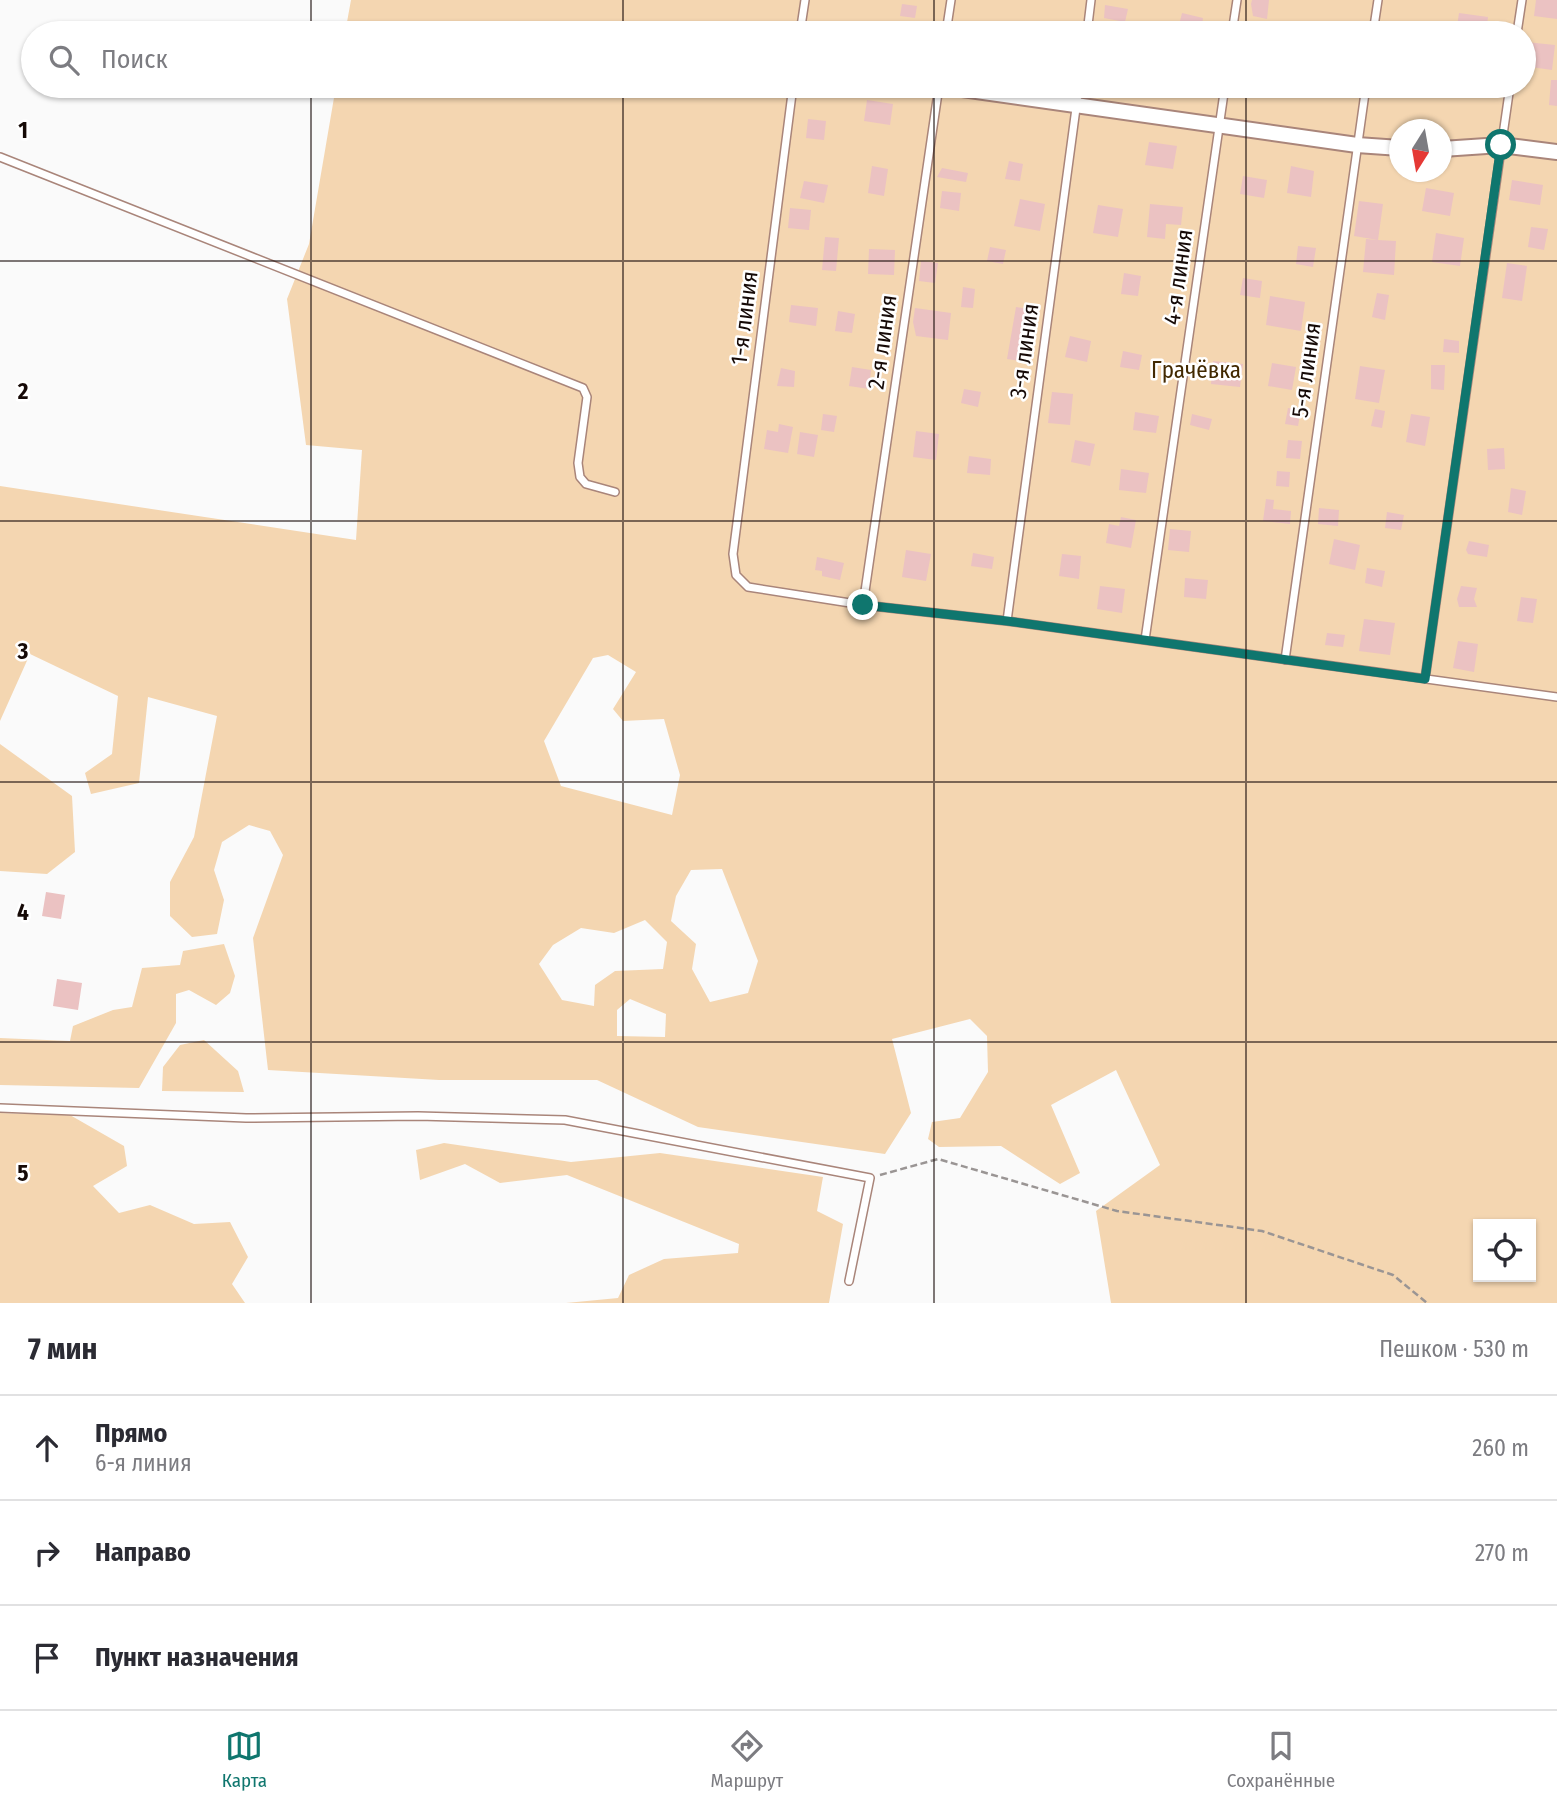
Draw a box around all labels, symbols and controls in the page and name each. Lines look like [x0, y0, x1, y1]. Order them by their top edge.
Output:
search box [21, 21, 1536, 98]
icon: search [45, 41, 83, 79]
text: Поиск [101, 44, 168, 75]
text: 1 [18, 116, 28, 144]
north arrow [1389, 119, 1452, 182]
route start [1485, 129, 1516, 160]
street label: 4-я линия [1157, 227, 1199, 327]
street label: 1-я линия [724, 270, 764, 366]
street label: 2-я линия [862, 293, 902, 391]
street label: 3-я линия [1003, 302, 1045, 400]
street label: 5-я линия [1285, 321, 1327, 419]
park label: Грачёвка [1151, 356, 1241, 384]
text: 2 [17, 377, 29, 405]
route end [847, 589, 878, 620]
text: 3 [17, 637, 29, 665]
text: 4 [17, 898, 29, 926]
text: 5 [17, 1159, 29, 1187]
map controls [1473, 1219, 1536, 1282]
button: locate [1473, 1219, 1536, 1282]
text: 7 мин [28, 1331, 97, 1367]
text: Пешком · 530 m [1379, 1335, 1529, 1363]
text: Прямо [95, 1418, 167, 1449]
icon: ahead [28, 1429, 66, 1467]
text: 260 m [1472, 1434, 1529, 1462]
text: 6-я линия [95, 1449, 192, 1477]
icon: right [28, 1534, 66, 1572]
text: Направо [95, 1537, 191, 1568]
text: 270 m [1475, 1539, 1529, 1567]
icon: arrive [28, 1639, 66, 1677]
text: Пункт назначения [95, 1642, 299, 1673]
tab: Карта [222, 1727, 267, 1792]
tab: Маршрут [711, 1727, 783, 1792]
tab: Сохранённые [1227, 1727, 1335, 1792]

